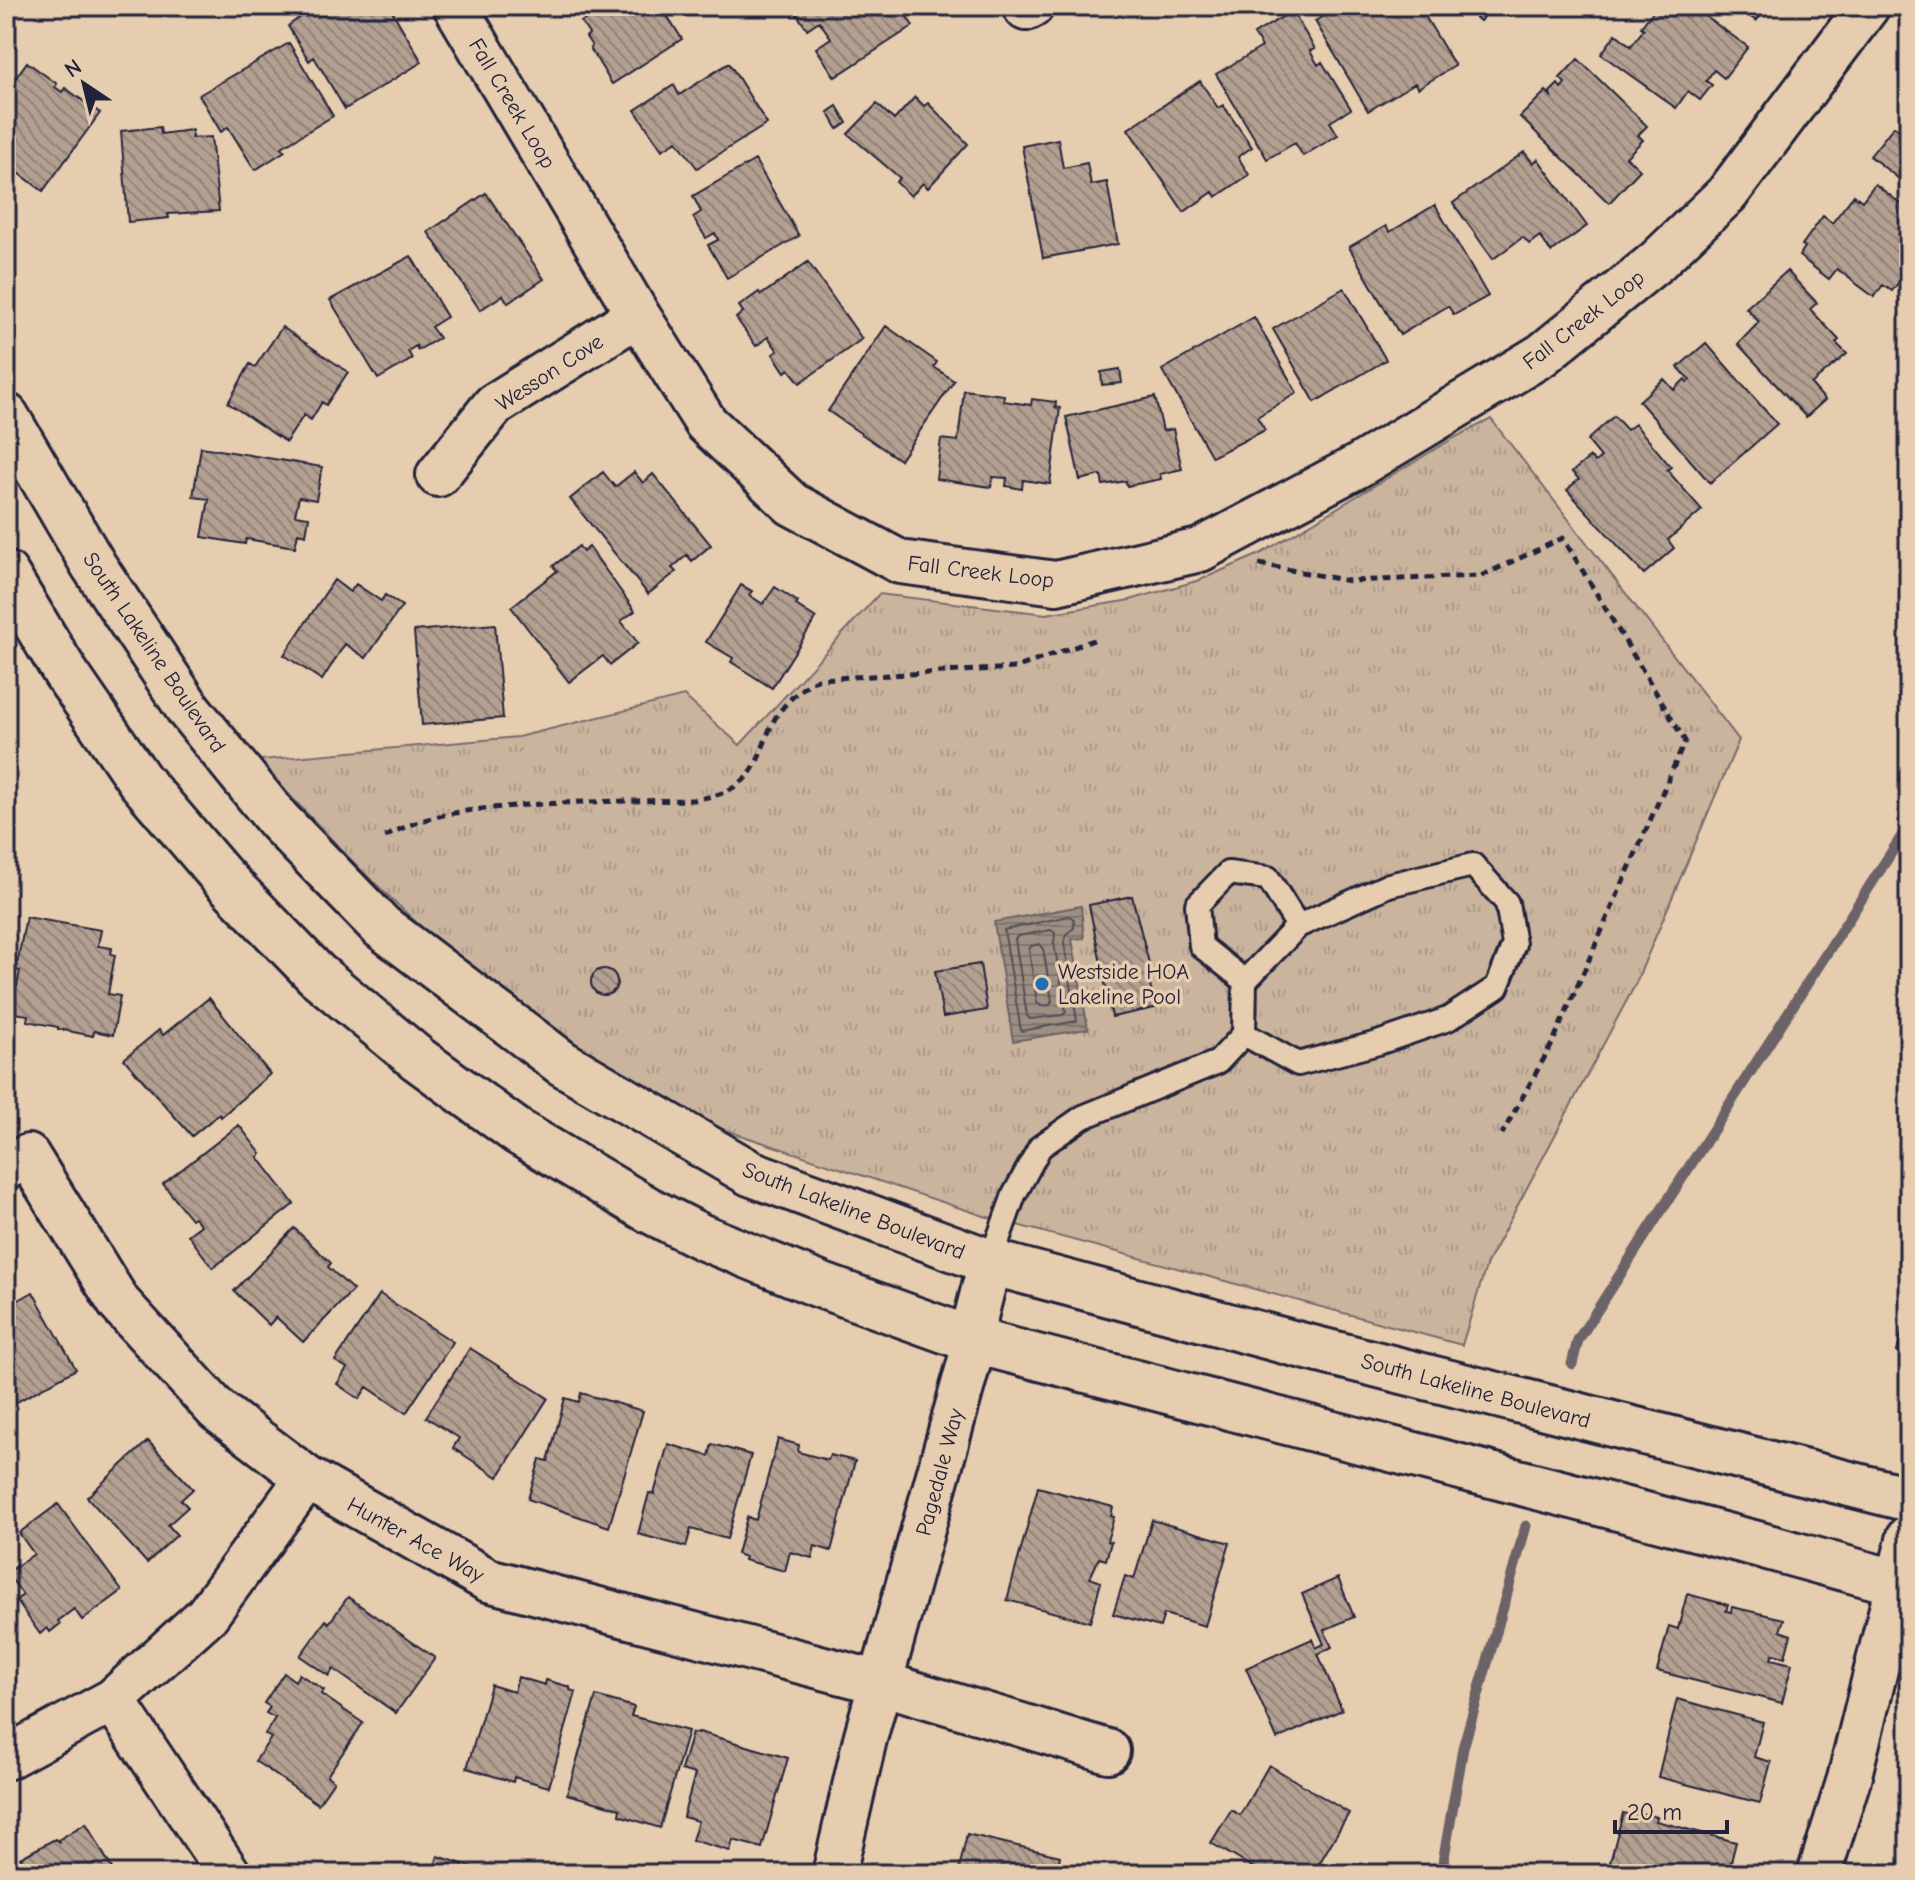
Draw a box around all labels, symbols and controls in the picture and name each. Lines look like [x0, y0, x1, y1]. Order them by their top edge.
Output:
street label: Fall Creek Loop [463, 34, 561, 173]
north arrow [44, 44, 124, 124]
text: N [60, 54, 86, 83]
street label: Fall Creek Loop [1518, 264, 1650, 375]
street label: Wesson Cove [491, 329, 608, 417]
street label: South Lakeline Boulevard [77, 547, 231, 758]
street label: Fall Creek Loop [906, 550, 1056, 594]
place label: Westside HOA Lakeline Pool [1058, 959, 1189, 1010]
marker: Westside HOA Lakeline Pool [1033, 975, 1051, 993]
street label: South Lakeline Boulevard [739, 1156, 969, 1265]
street label: South Lakeline Boulevard [1358, 1348, 1593, 1434]
street label: Pagedale Way [911, 1406, 969, 1539]
street label: Hunter Ace Way [342, 1492, 489, 1588]
scale bar [1615, 1784, 1727, 1834]
text: 20 m [1627, 1798, 1682, 1826]

